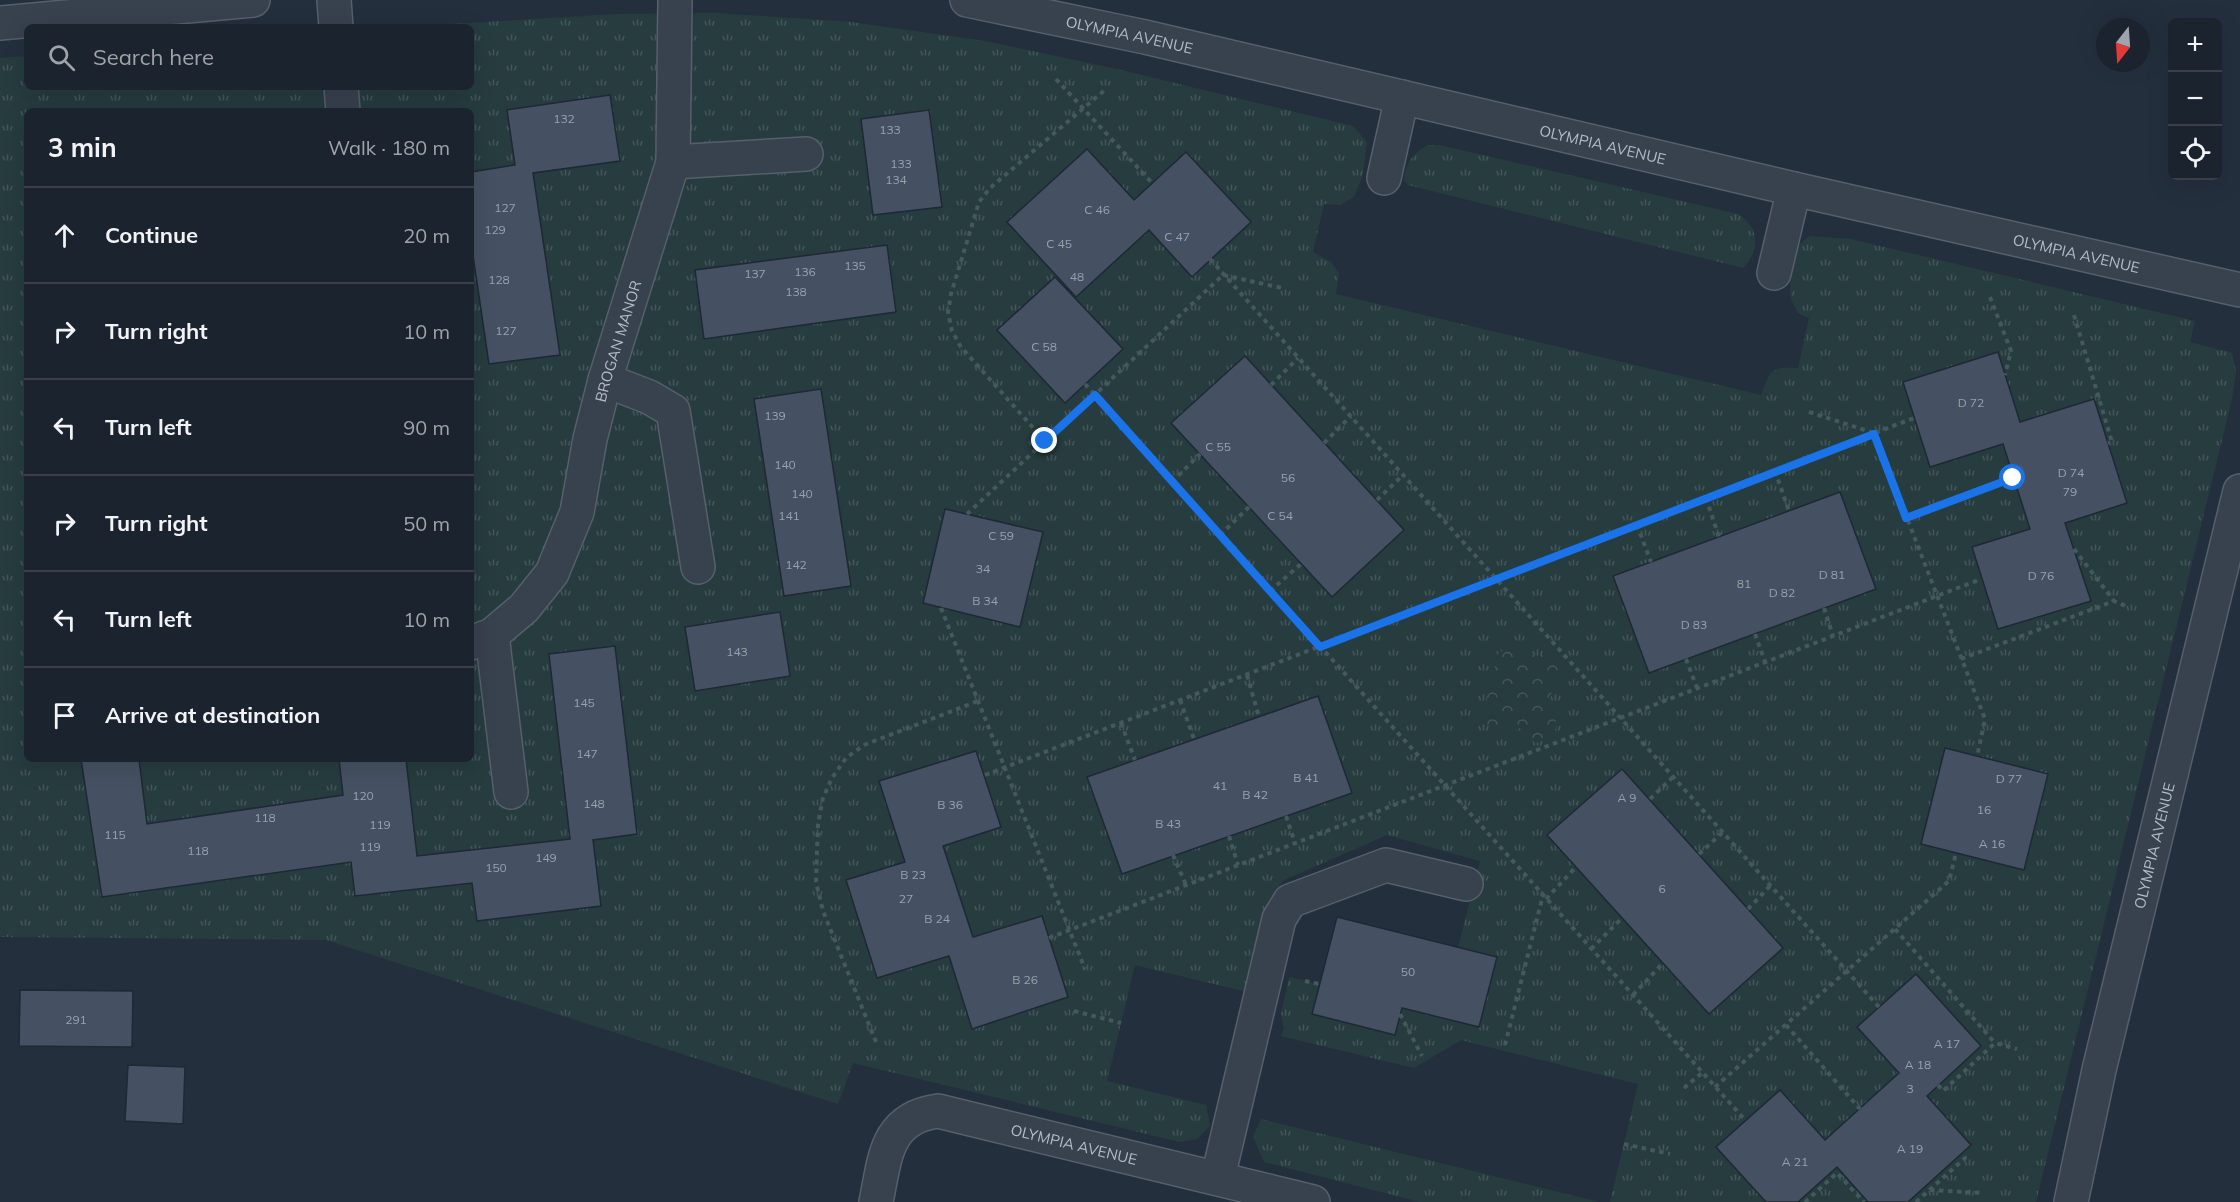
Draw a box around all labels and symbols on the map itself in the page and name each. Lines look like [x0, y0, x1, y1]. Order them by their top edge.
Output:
street label: OLYMPIA AVENUE [1064, 11, 1195, 57]
north arrow [2096, 18, 2150, 72]
house number: 132 [553, 111, 575, 126]
street label: OLYMPIA AVENUE [1538, 120, 1668, 168]
house number: 133 [879, 122, 901, 137]
house number: 133 [890, 156, 912, 171]
house number: 134 [885, 172, 907, 187]
house number: 127 [494, 200, 516, 215]
house number: C 46 [1084, 202, 1110, 217]
house number: 129 [484, 222, 506, 237]
house number: C 47 [1164, 229, 1190, 244]
street label: OLYMPIA AVENUE [2011, 229, 2142, 277]
house number: C 45 [1046, 236, 1072, 251]
house number: 135 [844, 258, 866, 273]
house number: 136 [794, 264, 816, 279]
house number: 137 [744, 266, 766, 281]
house number: 48 [1070, 269, 1084, 284]
house number: 128 [488, 272, 510, 287]
street label: BROGAN MANOR [590, 278, 645, 404]
house number: 138 [785, 284, 807, 299]
house number: 127 [495, 323, 517, 338]
house number: C 58 [1031, 339, 1057, 354]
house number: D 72 [1958, 395, 1984, 410]
house number: 139 [764, 408, 786, 423]
route end [1031, 427, 1057, 453]
house number: C 55 [1205, 439, 1231, 454]
house number: 140 [774, 457, 796, 472]
route start [1999, 464, 2025, 490]
house number: D 74 [2058, 465, 2084, 480]
house number: 56 [1281, 470, 1295, 485]
house number: 79 [2063, 484, 2077, 499]
house number: 140 [791, 486, 813, 501]
house number: 141 [778, 508, 800, 523]
house number: C 54 [1267, 508, 1293, 523]
house number: C 59 [988, 528, 1014, 543]
house number: 142 [785, 557, 807, 572]
house number: 34 [976, 561, 990, 576]
house number: D 81 [1819, 567, 1845, 582]
house number: D 76 [2028, 568, 2054, 583]
house number: 81 [1737, 576, 1751, 591]
house number: D 82 [1769, 585, 1795, 600]
house number: B 34 [972, 593, 998, 608]
house number: D 83 [1681, 617, 1707, 632]
house number: 143 [726, 644, 748, 659]
house number: 145 [573, 695, 595, 710]
house number: 147 [576, 746, 598, 761]
house number: B 41 [1293, 770, 1319, 785]
house number: D 77 [1996, 771, 2022, 786]
house number: 41 [1213, 778, 1227, 793]
street label: OLYMPIA AVENUE [2129, 780, 2178, 911]
house number: B 42 [1242, 787, 1268, 802]
house number: 120 [352, 788, 374, 803]
house number: A 9 [1617, 790, 1637, 805]
house number: 148 [583, 796, 605, 811]
house number: B 36 [937, 797, 963, 812]
house number: 16 [1977, 802, 1991, 817]
house number: 118 [254, 810, 276, 825]
house number: B 43 [1155, 816, 1181, 831]
house number: 119 [369, 817, 391, 832]
house number: 115 [104, 827, 126, 842]
house number: A 16 [1979, 836, 2005, 851]
house number: 119 [359, 839, 381, 854]
house number: 118 [187, 843, 209, 858]
house number: 149 [535, 850, 557, 865]
house number: 150 [485, 860, 507, 875]
house number: B 23 [900, 867, 926, 882]
house number: 6 [1658, 881, 1666, 896]
house number: 27 [899, 891, 913, 906]
house number: B 24 [924, 911, 950, 926]
house number: 50 [1401, 964, 1415, 979]
house number: B 26 [1012, 972, 1038, 987]
house number: 291 [65, 1012, 87, 1027]
house number: A 17 [1934, 1036, 1960, 1051]
house number: A 18 [1905, 1057, 1931, 1072]
house number: 3 [1906, 1081, 1914, 1096]
street label: OLYMPIA AVENUE [1009, 1120, 1139, 1169]
house number: A 19 [1897, 1141, 1923, 1156]
house number: A 21 [1782, 1154, 1808, 1169]

